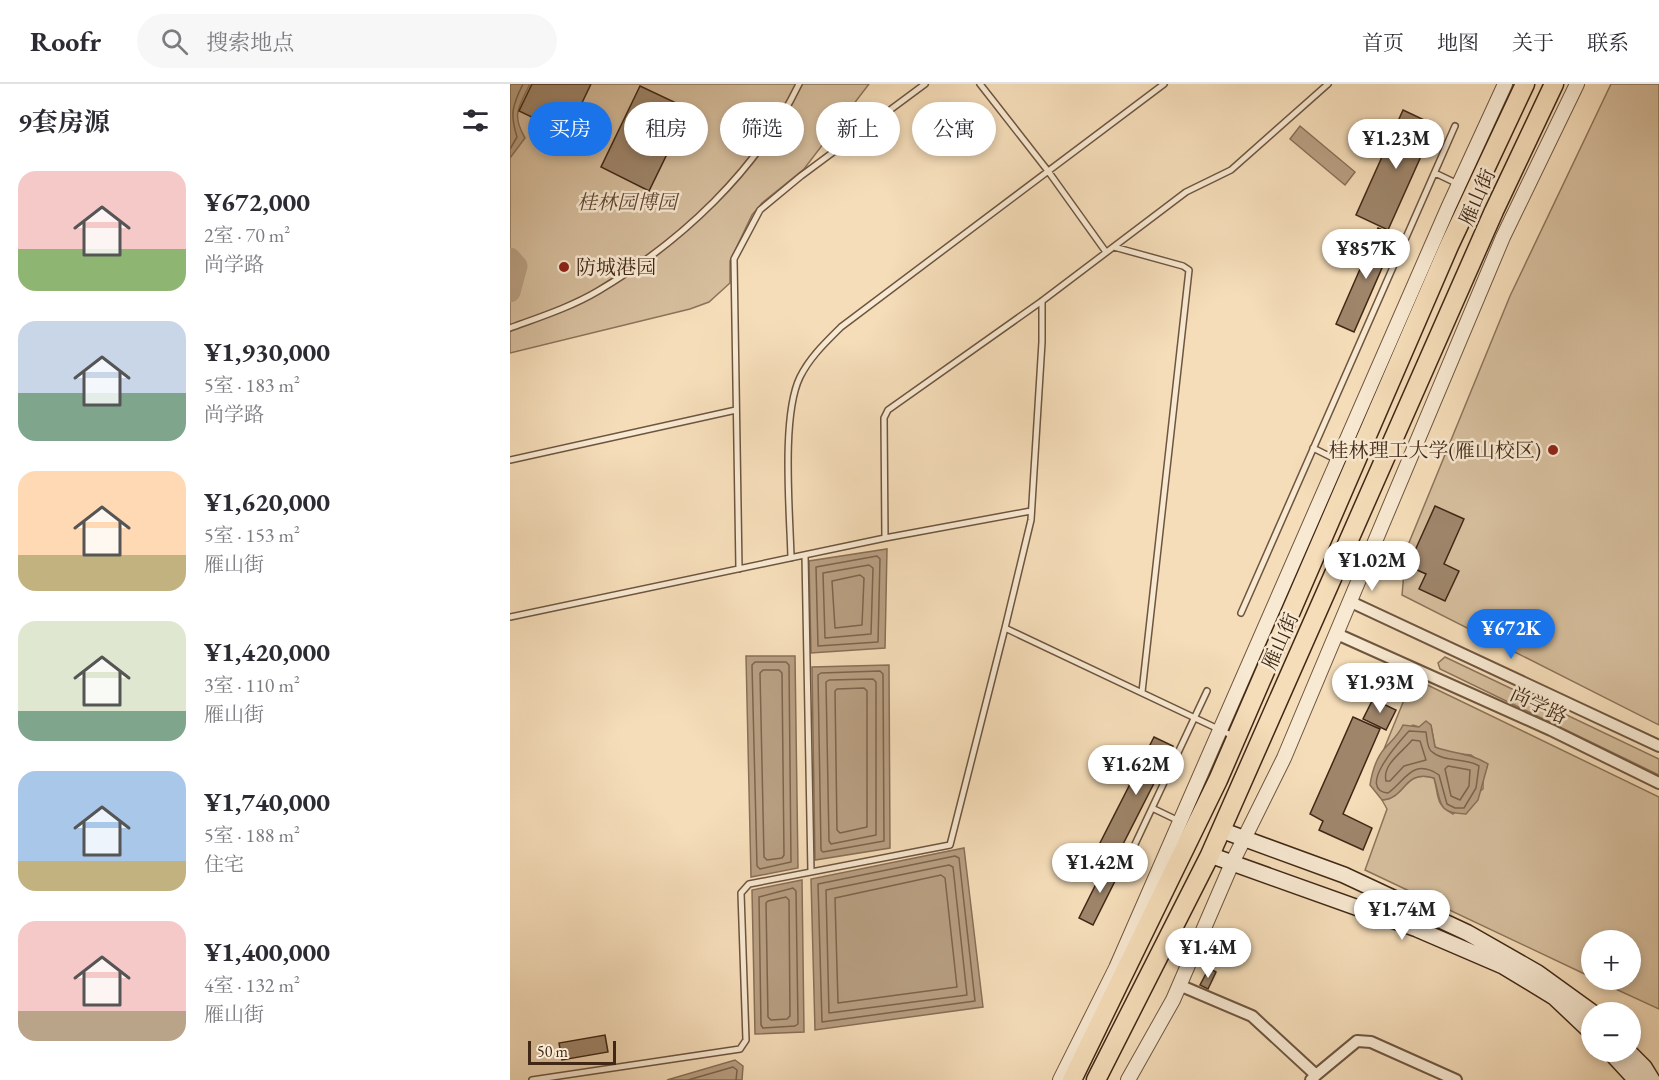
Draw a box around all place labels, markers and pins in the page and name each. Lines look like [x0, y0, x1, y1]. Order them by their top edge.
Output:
pin: ¥1.23M [1347, 119, 1445, 170]
pin: ¥857K [1324, 229, 1408, 280]
place label: 防城港园 [576, 254, 656, 280]
marker: 防城港园 [557, 260, 571, 274]
place label: 桂林理工大学(雁山校区) [1328, 437, 1541, 463]
marker: 桂林理工大学(雁山校区) [1546, 443, 1560, 457]
pin: ¥1.02M [1323, 541, 1421, 592]
pin: ¥672K [1469, 609, 1553, 660]
pin: ¥1.93M [1331, 663, 1429, 714]
pin: ¥1.62M [1087, 745, 1185, 796]
pin: ¥1.42M [1051, 843, 1149, 894]
pin: ¥1.74M [1353, 890, 1451, 941]
pin: ¥1.4M [1166, 928, 1250, 979]

